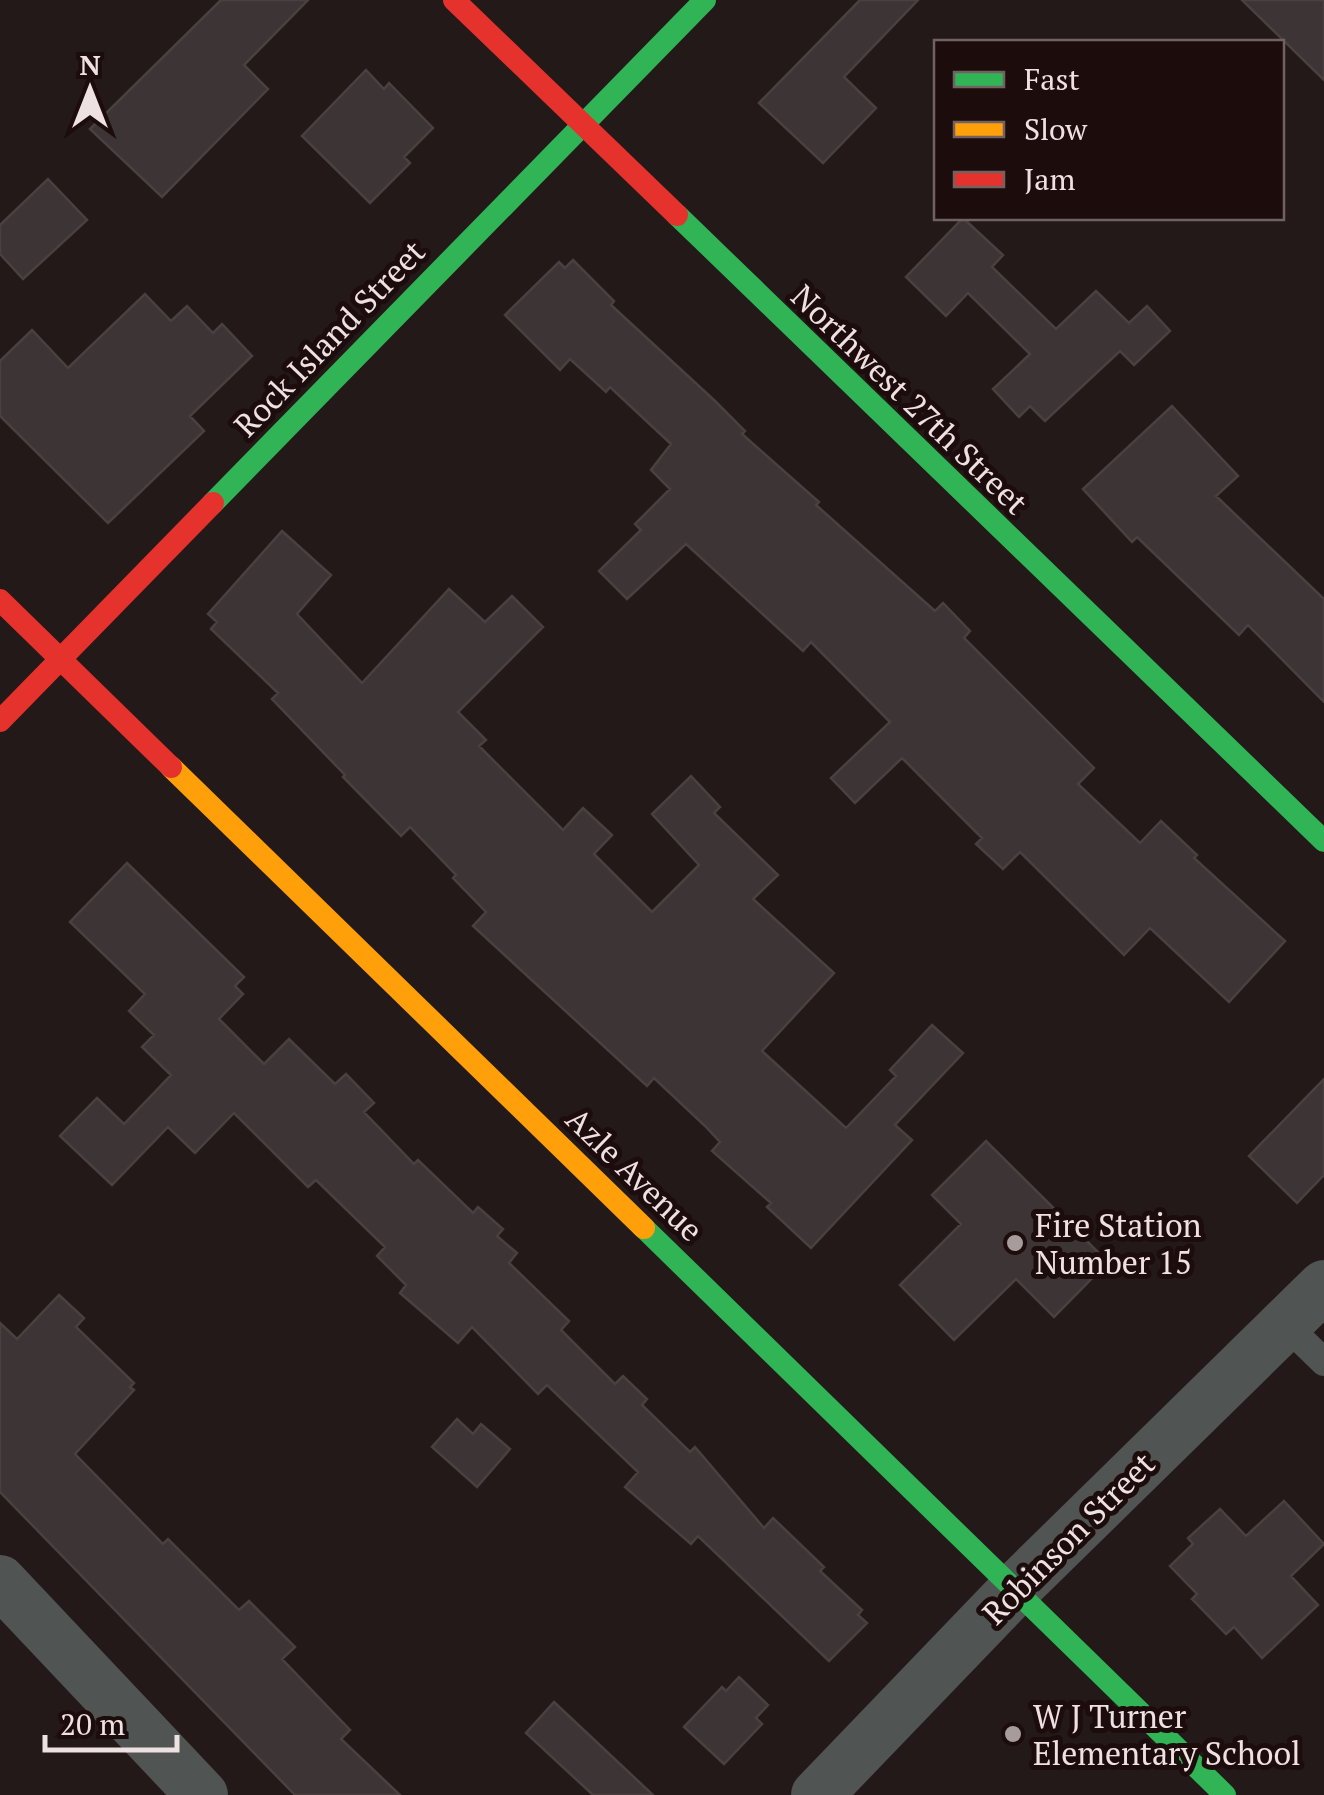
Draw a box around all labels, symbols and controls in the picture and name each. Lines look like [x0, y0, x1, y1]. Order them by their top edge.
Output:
north arrow [40, 40, 140, 140]
legend [934, 40, 1284, 220]
text: N [79, 46, 101, 83]
text: Fast [1024, 59, 1080, 99]
text: Slow [1024, 109, 1088, 149]
text: Jam [1024, 159, 1075, 199]
street label: Rock Island Street [224, 231, 434, 445]
street label: Northwest 27th Street [783, 275, 1037, 523]
street label: Azle Avenue [557, 1098, 713, 1250]
place label: Fire Station Number 15 [1035, 1204, 1202, 1283]
marker: Fire Station Number 15 [1004, 1232, 1026, 1254]
street label: Robinson Street [973, 1443, 1163, 1633]
scale bar [45, 1690, 178, 1752]
place label: W J Turner Elementary School [1033, 1695, 1301, 1774]
text: 20 m [60, 1704, 125, 1744]
marker: W J Turner Elementary School [1002, 1723, 1024, 1745]

